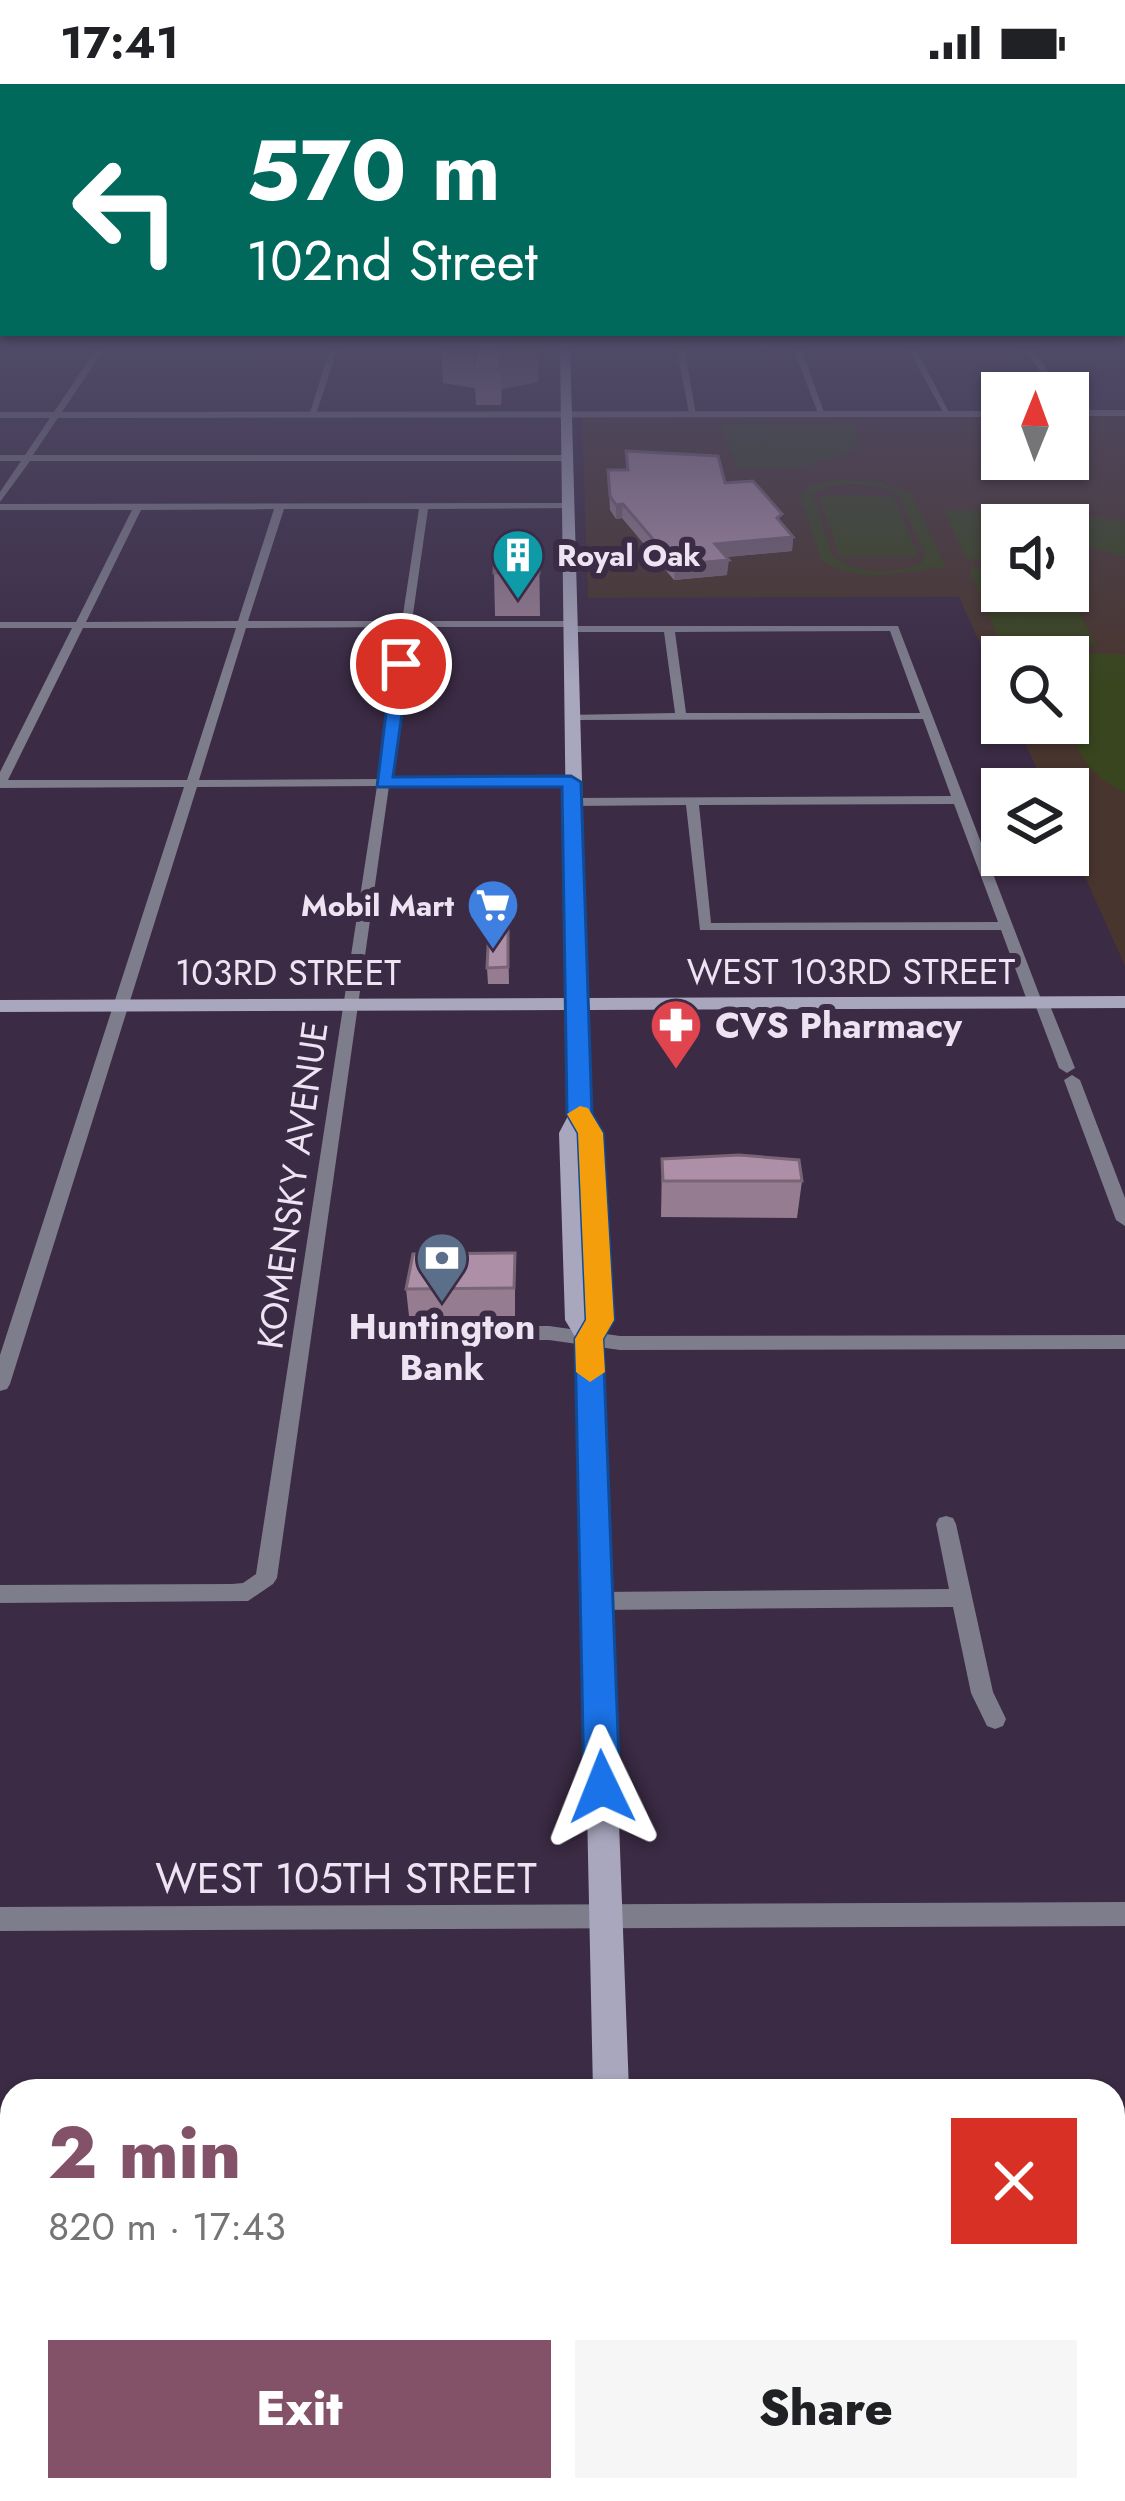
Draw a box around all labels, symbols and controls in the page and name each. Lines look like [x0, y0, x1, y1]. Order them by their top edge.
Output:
text: 17:41 [60, 10, 179, 75]
text: 570 m [246, 110, 501, 232]
icon: left [48, 132, 204, 288]
text: 102nd Street [246, 222, 538, 300]
north arrow [981, 372, 1089, 480]
map controls [981, 372, 1089, 876]
button: sound [981, 504, 1089, 612]
building icon: Royal Oak [490, 527, 546, 601]
place label: Royal Oak [557, 534, 701, 577]
pin [350, 613, 452, 715]
icon: arrive [368, 631, 434, 697]
button: search [981, 636, 1089, 744]
button: layers [981, 768, 1089, 876]
supermarket icon: Mobil Mart [465, 877, 521, 951]
place label: Mobil Mart [301, 884, 454, 927]
street label: WEST 103RD STREET [687, 945, 1016, 997]
street label: 103RD STREET [175, 946, 401, 998]
pharmacy icon: CVS Pharmacy [648, 997, 704, 1071]
place label: CVS Pharmacy [715, 999, 963, 1051]
street label: KOMENSKY AVENUE [243, 1018, 341, 1352]
bank icon: Huntington Bank [414, 1230, 470, 1304]
place label: Huntington Bank [348, 1300, 536, 1393]
position arrow [539, 1724, 665, 1850]
street label: WEST 105TH STREET [155, 1848, 537, 1909]
text: 2 min [48, 2101, 241, 2205]
button: close [951, 2118, 1077, 2244]
text: 820 m · 17:43 [48, 2198, 286, 2255]
button: Exit [48, 2340, 551, 2478]
button: Share [575, 2340, 1077, 2478]

